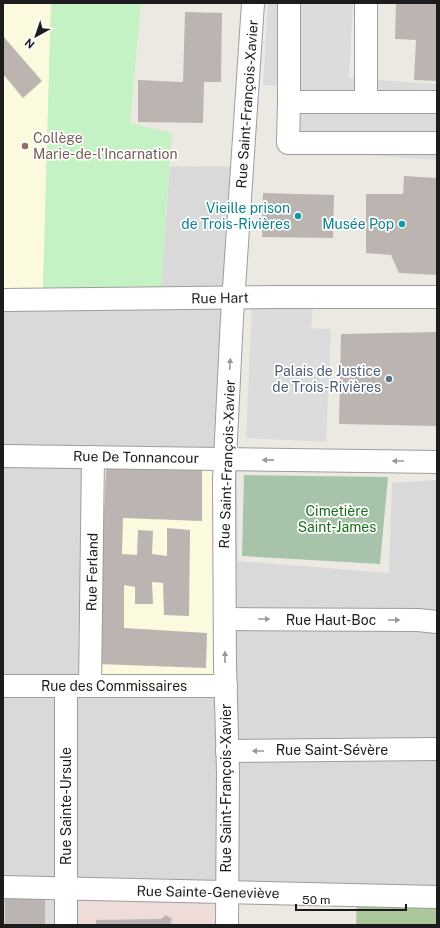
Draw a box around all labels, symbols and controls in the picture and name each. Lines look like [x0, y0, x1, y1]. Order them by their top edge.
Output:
north arrow [16, 16, 56, 56]
street label: Rue Saint-François-Xavier [233, 19, 261, 189]
text: N [22, 36, 37, 51]
place label: Collège Marie-de-l'Incarnation [33, 130, 177, 162]
marker: Collège Marie-de-l'Incarnation [20, 141, 30, 151]
place label: Vieille prison de Trois-Rivières [181, 200, 290, 232]
marker: Vieille prison de Trois-Rivières [293, 211, 303, 221]
place label: Musée Pop [322, 216, 394, 232]
marker: Musée Pop [397, 219, 407, 229]
street label: Rue Hart [191, 289, 249, 307]
one-way arrow [226, 358, 233, 370]
place label: Palais de Justice de Trois-Rivières [272, 363, 381, 395]
marker: Palais de Justice de Trois-Rivières [384, 374, 394, 384]
street label: Rue Saint-François-Xavier [216, 379, 238, 549]
street label: Rue De Tonnancour [73, 448, 199, 466]
one-way arrow [261, 457, 274, 463]
one-way arrow [391, 458, 404, 464]
park label: Cimetière Saint-James [298, 503, 376, 535]
street label: Rue Ferland [83, 533, 101, 611]
street label: Rue Haut-Boc [286, 612, 376, 628]
one-way arrow [258, 616, 271, 622]
one-way arrow [388, 617, 401, 623]
one-way arrow [222, 650, 228, 663]
street label: Rue des Commissaires [41, 678, 187, 694]
street label: Rue Saint-François-Xavier [218, 703, 234, 873]
street label: Rue Saint-Sévère [276, 742, 388, 758]
street label: Rue Sainte-Ursule [58, 747, 74, 865]
one-way arrow [251, 748, 264, 754]
street label: Rue Sainte-Geneviève [136, 883, 280, 901]
scale bar [296, 886, 406, 912]
text: 50 m [302, 893, 330, 907]

